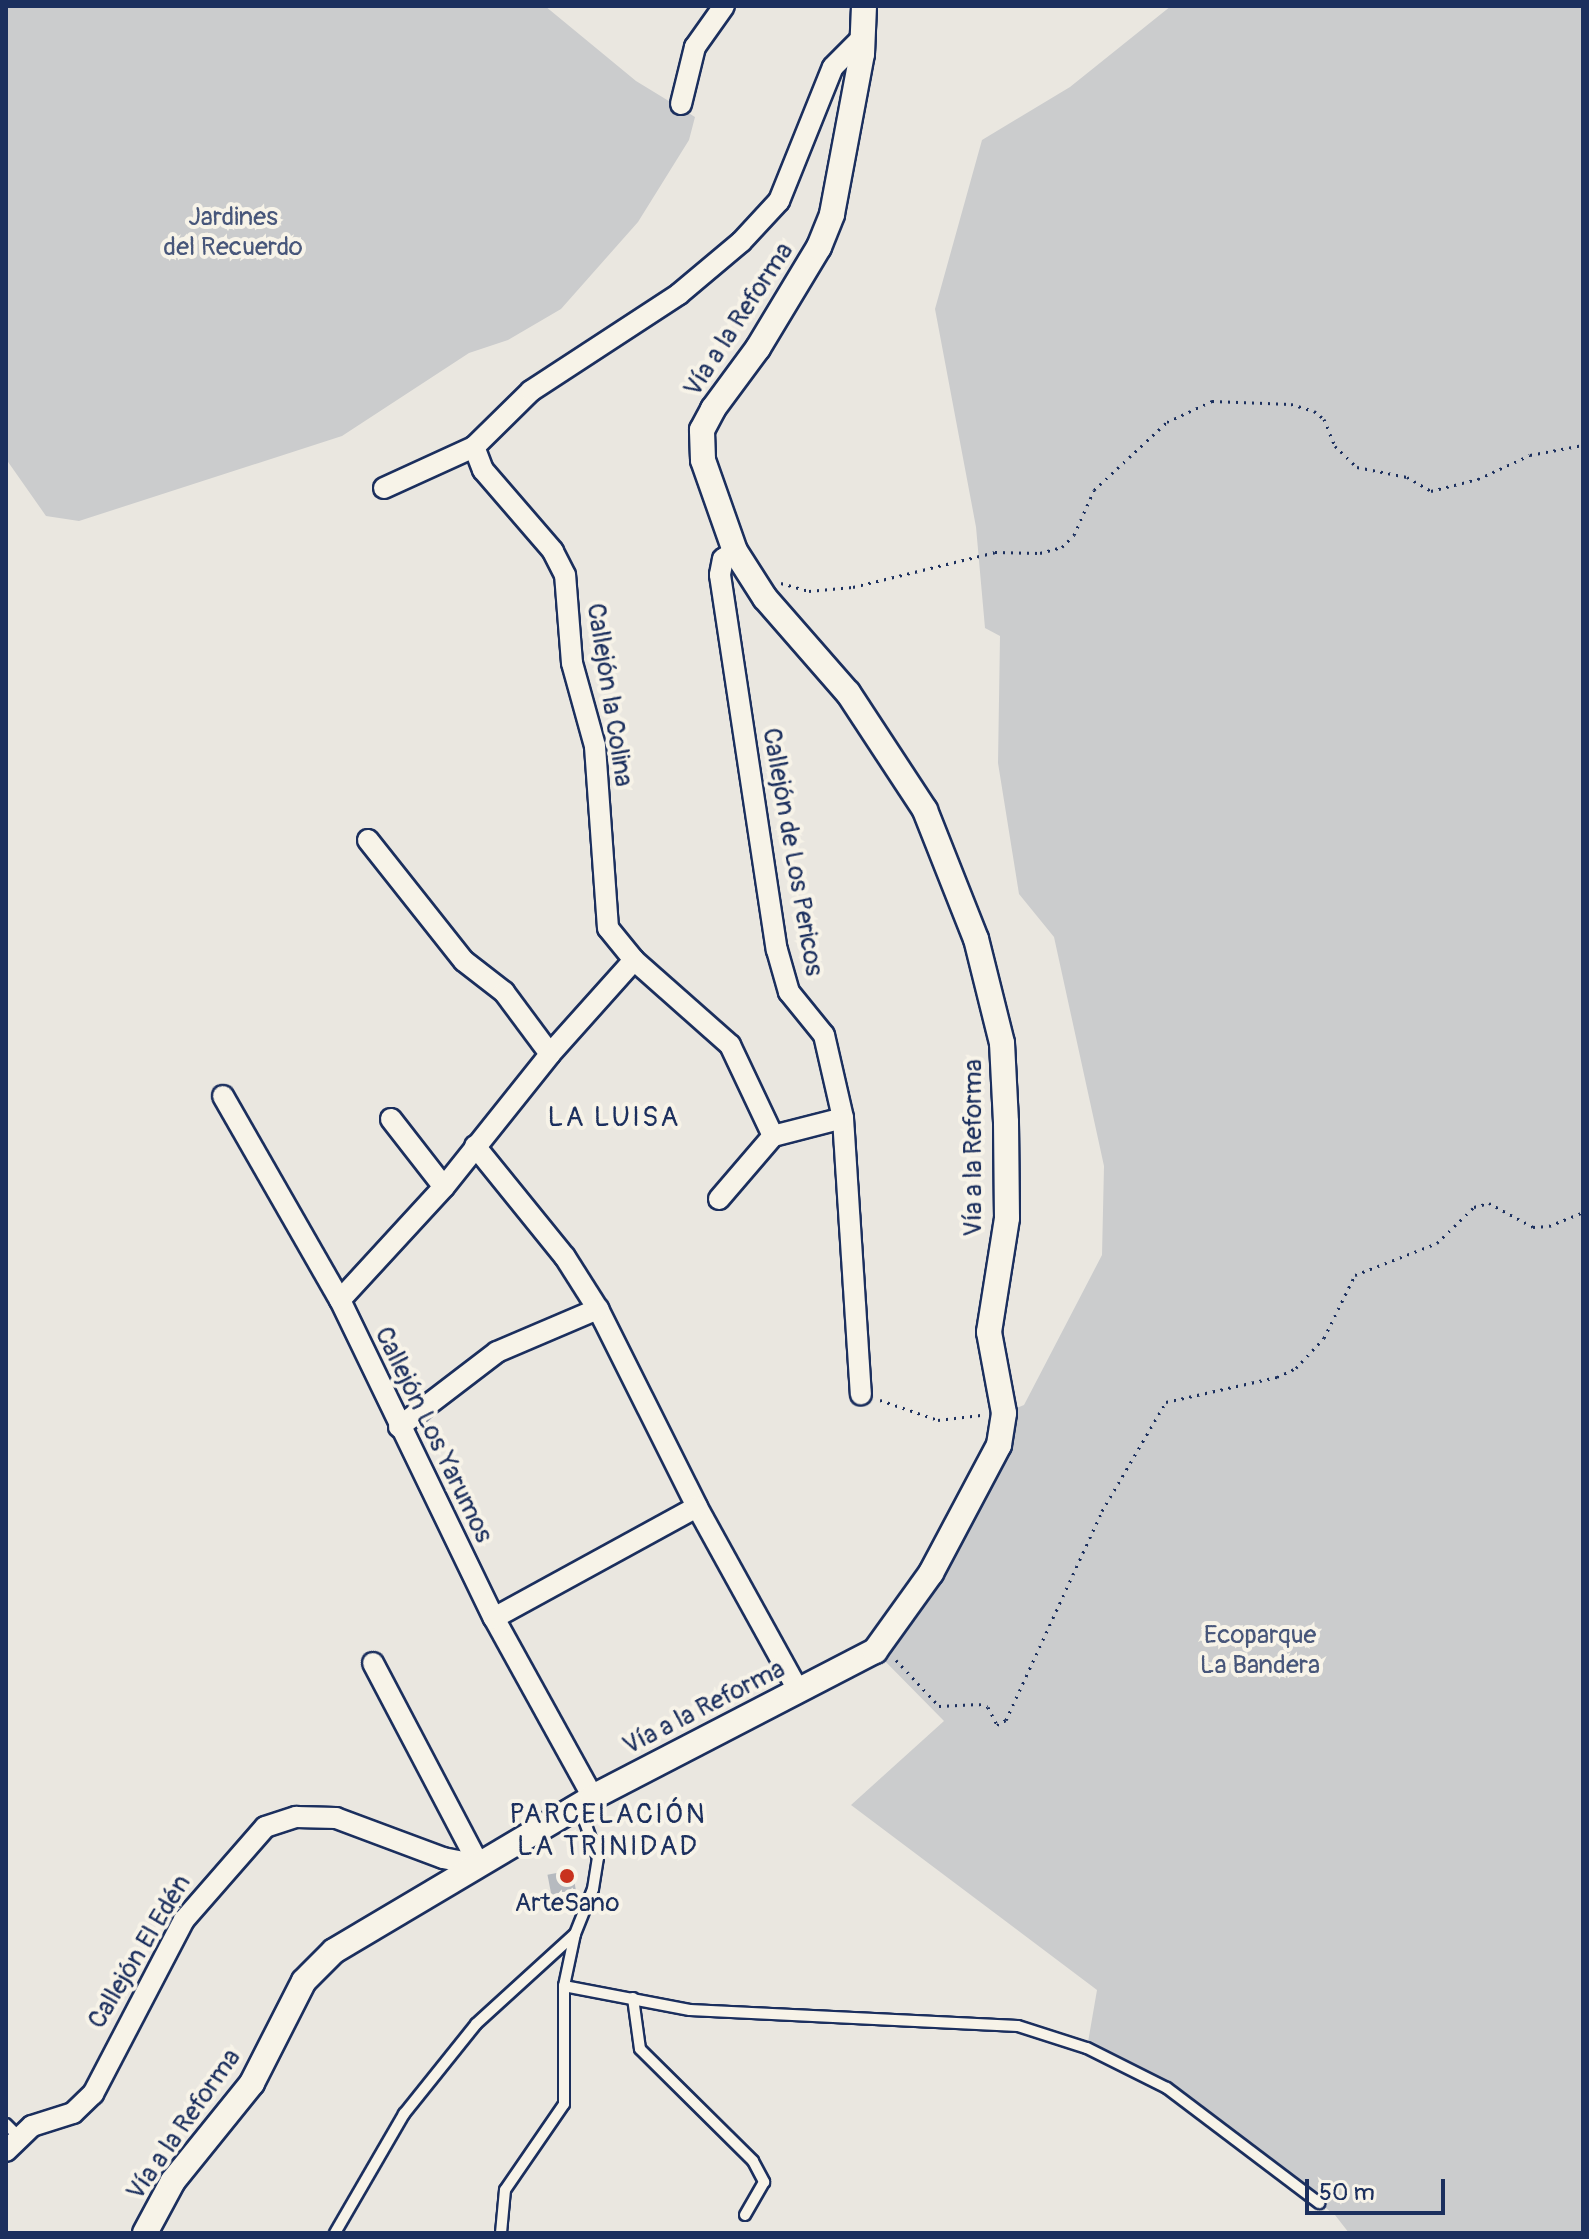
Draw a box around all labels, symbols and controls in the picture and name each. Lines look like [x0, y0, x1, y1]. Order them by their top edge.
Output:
park label: Jardines del Recuerdo [163, 202, 303, 264]
street label: Vía a la Reforma [678, 237, 800, 403]
street label: Callejón la Colina [579, 601, 639, 789]
street label: Callejón de Los Pericos [755, 726, 829, 978]
street label: Vía a la Reforma [958, 1059, 990, 1237]
district label: LA LUISA [548, 1101, 680, 1135]
street label: Callejón Los Yarumos [367, 1322, 499, 1548]
park label: Ecoparque La Bandera [1200, 1620, 1320, 1682]
street label: Vía a la Reforma [618, 1654, 790, 1762]
district label: PARCELACIÓN LA TRINIDAD [509, 1798, 707, 1864]
marker: ArteSano [558, 1867, 576, 1885]
street label: Callejón El Edén [82, 1869, 198, 2035]
place label: ArteSano [514, 1888, 620, 1920]
street label: Vía a la Reforma [120, 2043, 248, 2207]
scale bar [1309, 2163, 1449, 2213]
text: 50 m [1319, 2178, 1375, 2207]

